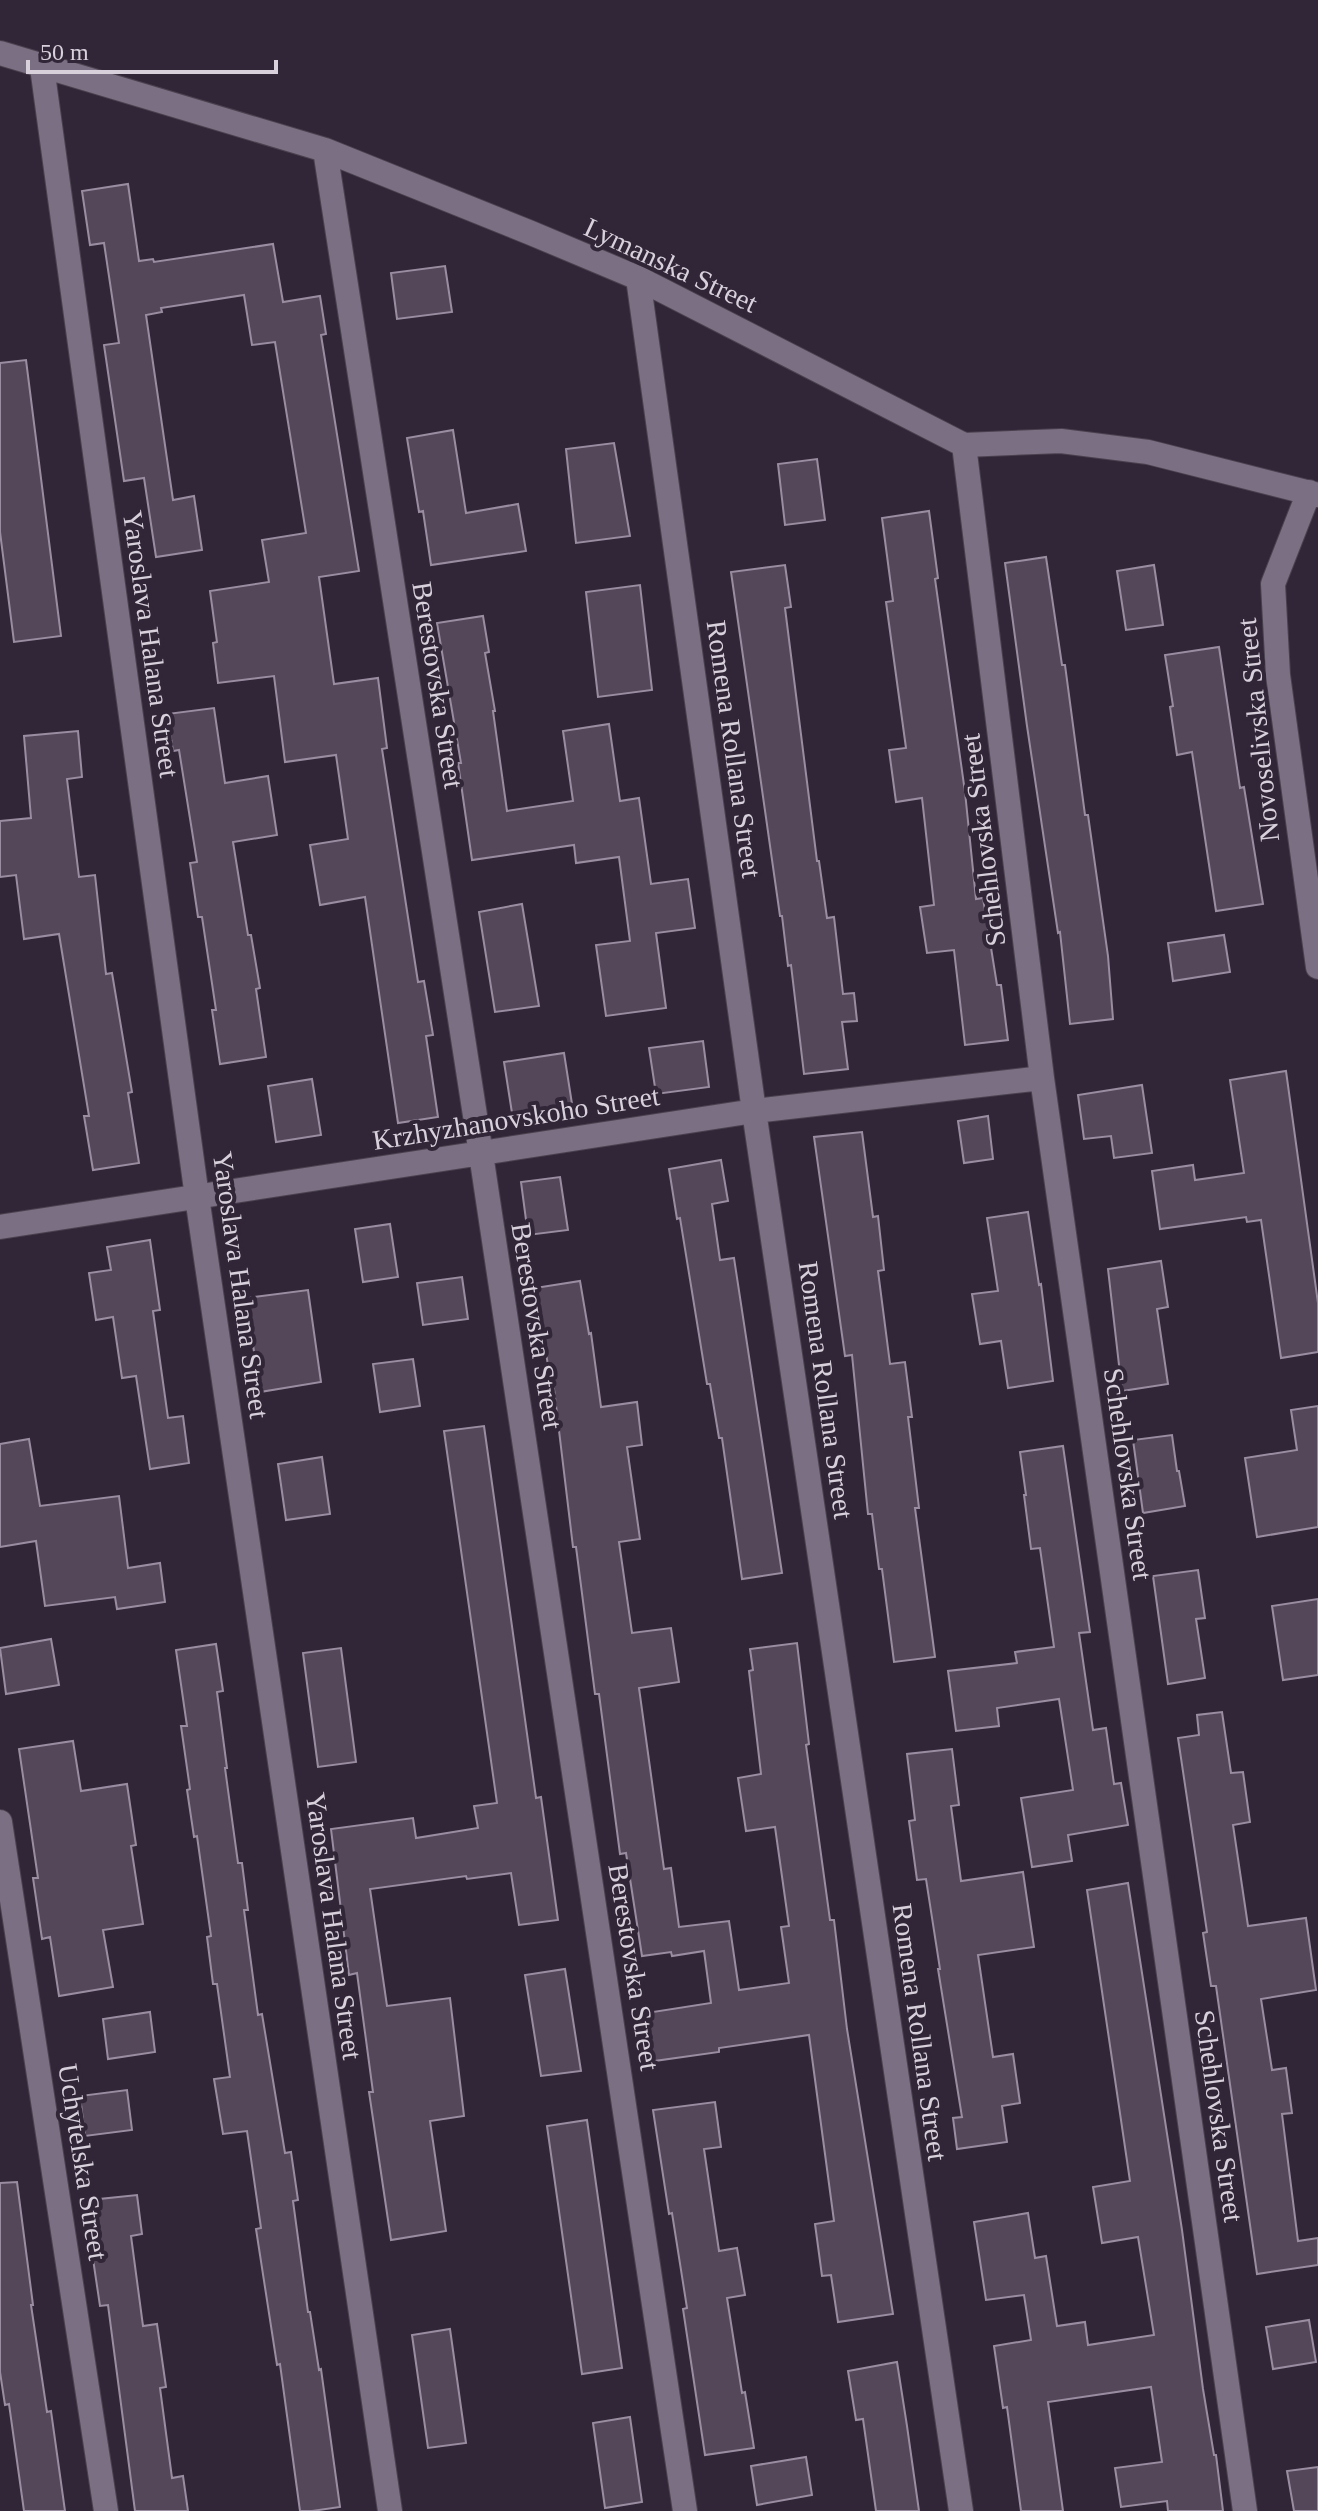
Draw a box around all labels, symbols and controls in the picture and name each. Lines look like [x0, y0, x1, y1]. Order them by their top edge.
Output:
scale bar [28, 24, 276, 74]
text: 50 m [40, 39, 89, 65]
street label: Lymanska Street [580, 211, 763, 319]
street label: Yaroslava Halana Street [117, 509, 185, 780]
street label: Berestovska Street [406, 579, 470, 791]
street label: Novoselivska Street [1231, 616, 1285, 843]
street label: Romena Rollana Street [701, 618, 767, 880]
street label: Schehlovska Street [955, 732, 1011, 948]
street label: Krzhyzhanovskoho Street [370, 1080, 662, 1156]
street label: Yaroslava Halana Street [207, 1150, 275, 1421]
street label: Berestovska Street [505, 1220, 569, 1432]
street label: Romena Rollana Street [793, 1259, 859, 1521]
street label: Schehlovska Street [1098, 1366, 1158, 1582]
street label: Yaroslava Halana Street [300, 1791, 368, 2062]
street label: Berestovska Street [602, 1861, 666, 2073]
street label: Romena Rollana Street [887, 1901, 953, 2163]
street label: Schehlovska Street [1189, 2008, 1249, 2224]
street label: Uchytelska Street [52, 2062, 114, 2263]

